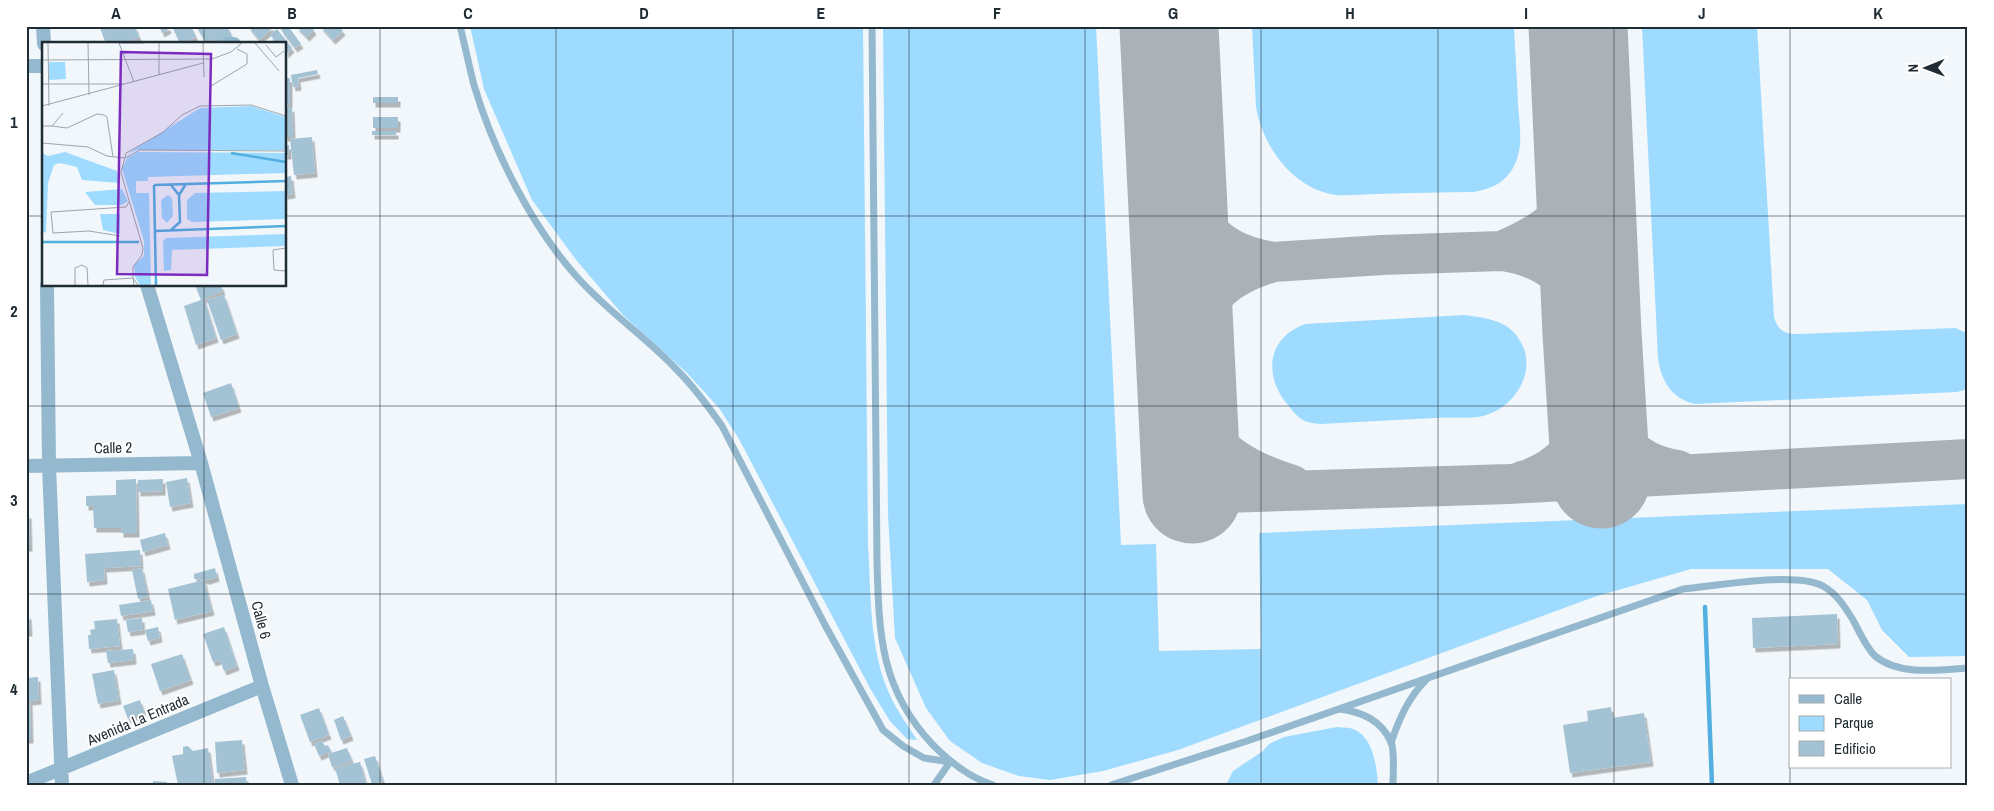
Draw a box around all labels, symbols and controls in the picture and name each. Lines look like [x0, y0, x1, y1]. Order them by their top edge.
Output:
text: A [111, 2, 121, 24]
text: B [287, 2, 297, 24]
text: C [463, 2, 473, 24]
text: D [639, 2, 649, 24]
text: E [817, 2, 826, 24]
text: F [993, 2, 1001, 24]
text: G [1168, 2, 1178, 24]
text: H [1345, 2, 1355, 24]
text: I [1524, 2, 1528, 24]
text: J [1698, 2, 1706, 24]
text: K [1873, 2, 1883, 24]
inset map [42, 42, 286, 286]
north arrow [1902, 42, 1952, 92]
text: N [1904, 64, 1922, 73]
text: 1 [10, 111, 18, 133]
text: 2 [10, 300, 18, 322]
street label: Calle 2 [94, 437, 132, 458]
text: 3 [10, 489, 18, 511]
street label: Calle 6 [246, 599, 277, 641]
text: 4 [10, 678, 18, 700]
legend [1789, 678, 1952, 768]
text: Calle [1834, 688, 1862, 709]
street label: Avenida La Entrada [83, 689, 192, 751]
text: Parque [1834, 712, 1874, 733]
text: Edificio [1834, 738, 1876, 759]

